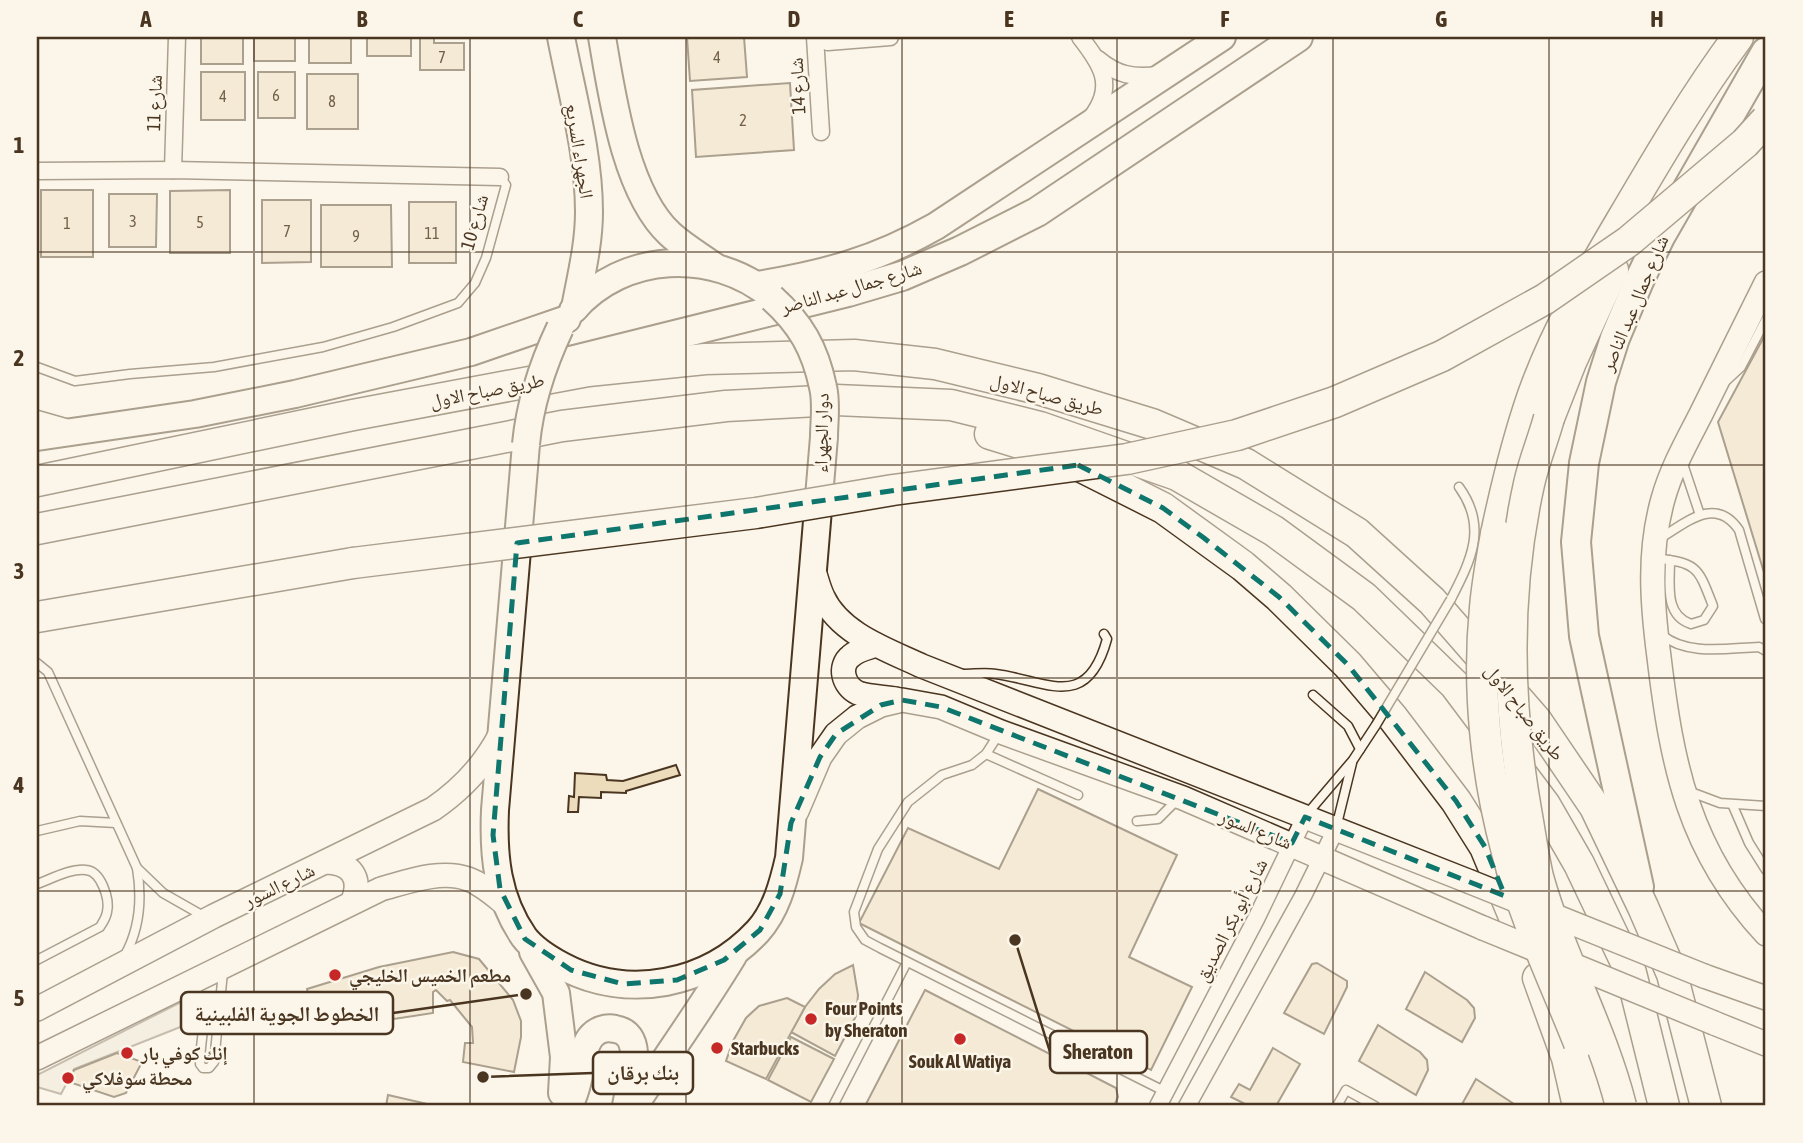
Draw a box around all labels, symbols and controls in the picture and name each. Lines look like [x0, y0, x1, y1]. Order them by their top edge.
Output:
text: A [139, 6, 152, 32]
text: B [357, 6, 368, 32]
text: C [573, 6, 584, 32]
text: D [788, 6, 801, 32]
text: E [1004, 6, 1014, 32]
text: F [1220, 6, 1230, 32]
text: G [1435, 6, 1447, 32]
text: H [1650, 6, 1664, 32]
house number: 7 [438, 48, 446, 66]
house number: 4 [713, 48, 721, 66]
street label: شارع 14 [785, 57, 810, 115]
street label: شارع 11 [142, 74, 167, 132]
house number: 6 [272, 86, 280, 104]
house number: 4 [219, 87, 227, 105]
house number: 8 [328, 92, 336, 110]
street label: الجهراء السريع [560, 102, 598, 200]
house number: 2 [739, 111, 747, 129]
text: 1 [14, 132, 25, 158]
street label: شارع 10 [456, 192, 493, 253]
house number: 3 [129, 212, 137, 230]
house number: 5 [196, 213, 204, 231]
house number: 1 [63, 214, 71, 232]
house number: 7 [283, 222, 291, 240]
house number: 11 [424, 224, 440, 242]
house number: 9 [352, 227, 360, 245]
street label: شارع جمال عبد الناصر [1595, 232, 1673, 376]
street label: شارع جمال عبد الناصر [777, 256, 924, 319]
text: 2 [14, 345, 24, 371]
street label: طريق صباح الاول [428, 368, 546, 413]
street label: طريق صباح الاول [988, 368, 1106, 421]
street label: دوار الجهراء [809, 393, 834, 473]
text: 3 [14, 558, 24, 584]
street label: طريق صباح الاول [1480, 659, 1569, 765]
text: 4 [13, 772, 25, 798]
street label: شارع السور [1215, 804, 1295, 854]
street label: شارع أبو بكر الصديق [1190, 855, 1272, 986]
street label: شارع السور [239, 858, 318, 913]
place label: مطعم الخميس الخليجي [349, 964, 511, 991]
marker: مطعم الخميس الخليجي [327, 967, 343, 983]
text: 5 [14, 985, 25, 1011]
callout: الخطوط الجوية الفلبينية [181, 992, 393, 1034]
place label: Four Points by Sheraton [825, 997, 908, 1041]
text: الخطوط الجوية الفلبينية [195, 1001, 379, 1026]
marker: Four Points by Sheraton [803, 1011, 819, 1027]
marker: Souk Al Watiya [952, 1031, 968, 1047]
callout: Sheraton [1050, 1031, 1147, 1073]
place label: Starbucks [731, 1037, 799, 1059]
text: Sheraton [1063, 1039, 1133, 1063]
marker: Starbucks [709, 1040, 725, 1056]
place label: إنك كوفي بار [140, 1042, 228, 1069]
marker: إنك كوفي بار [119, 1045, 135, 1061]
place label: Souk Al Watiya [909, 1050, 1011, 1072]
callout: بنك برقان [593, 1052, 693, 1094]
text: بنك برقان [607, 1060, 679, 1085]
place label: محطة سوفلاكي [82, 1067, 193, 1094]
marker: محطة سوفلاكي [60, 1070, 76, 1086]

